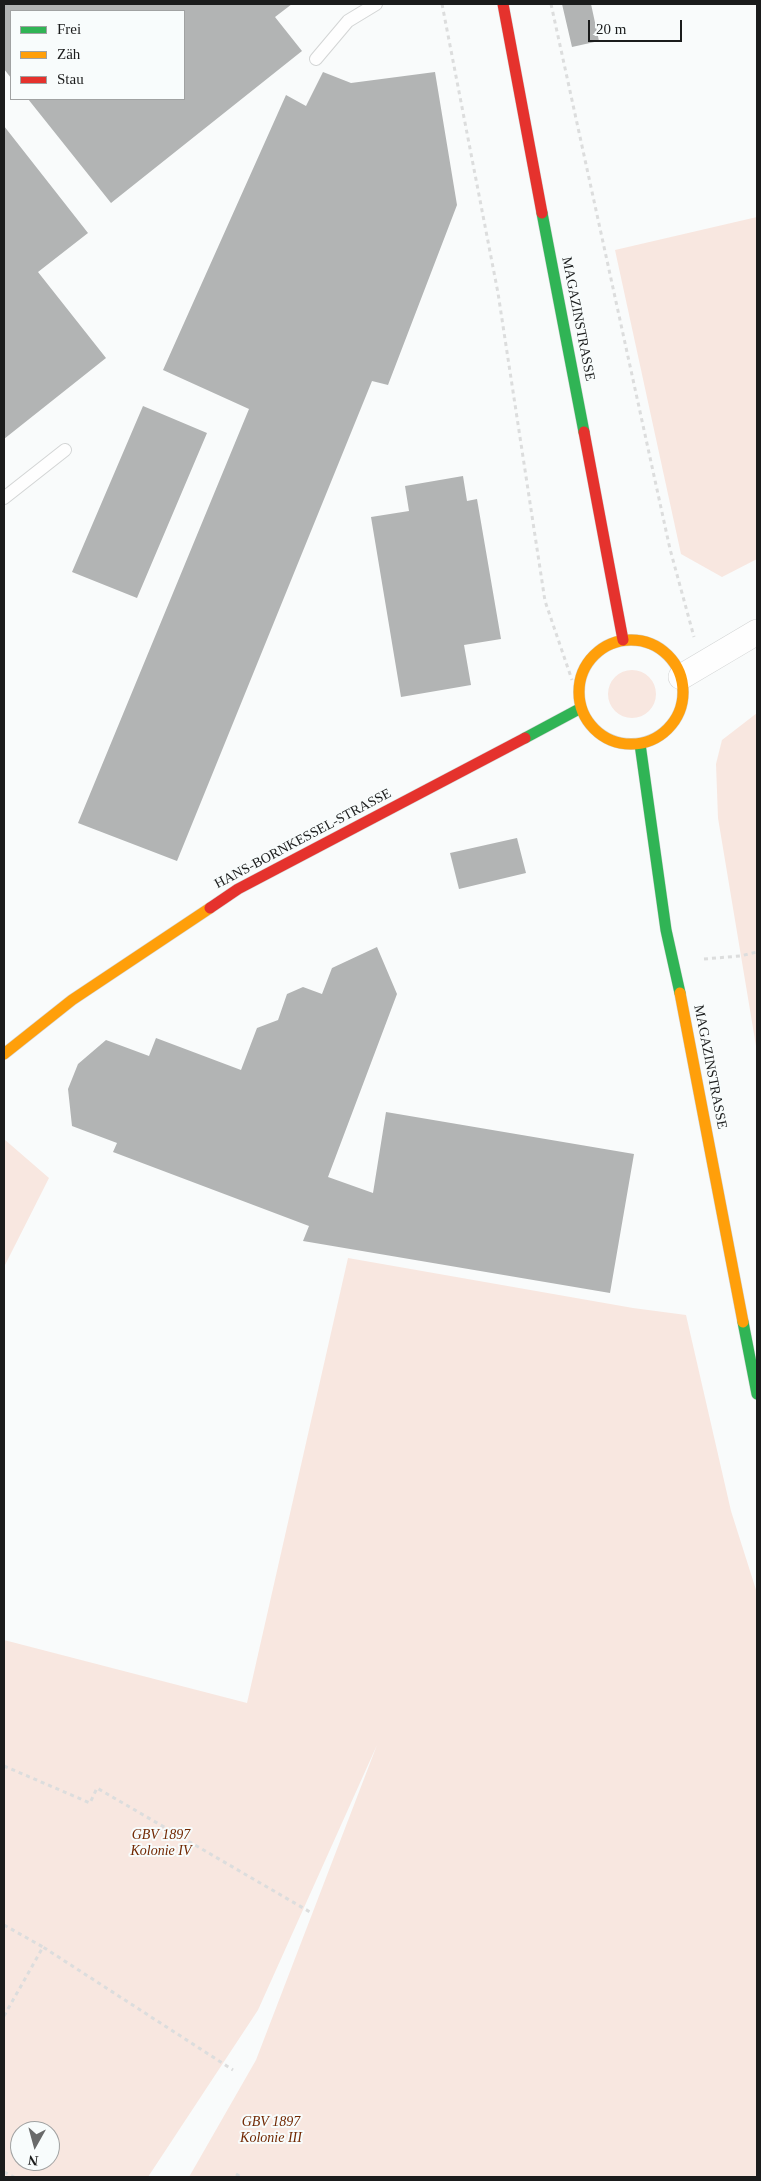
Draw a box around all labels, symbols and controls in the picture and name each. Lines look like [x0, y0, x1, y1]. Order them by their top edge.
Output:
legend [10, 10, 185, 100]
scale bar [591, 10, 685, 42]
text: Frei [57, 21, 81, 37]
text: 20 m [596, 21, 626, 37]
text: Zäh [57, 46, 80, 62]
text: Stau [57, 71, 84, 87]
street label: MAGAZINSTRASSE [558, 256, 598, 382]
street label: HANS-BORNKESSEL-STRASSE [212, 785, 394, 893]
street label: MAGAZINSTRASSE [690, 1004, 730, 1130]
park label: GBV 1897 Kolonie IV [130, 1827, 192, 1860]
park label: GBV 1897 Kolonie III [240, 2114, 302, 2146]
north arrow [10, 2121, 60, 2171]
text: N [27, 2152, 39, 2168]

